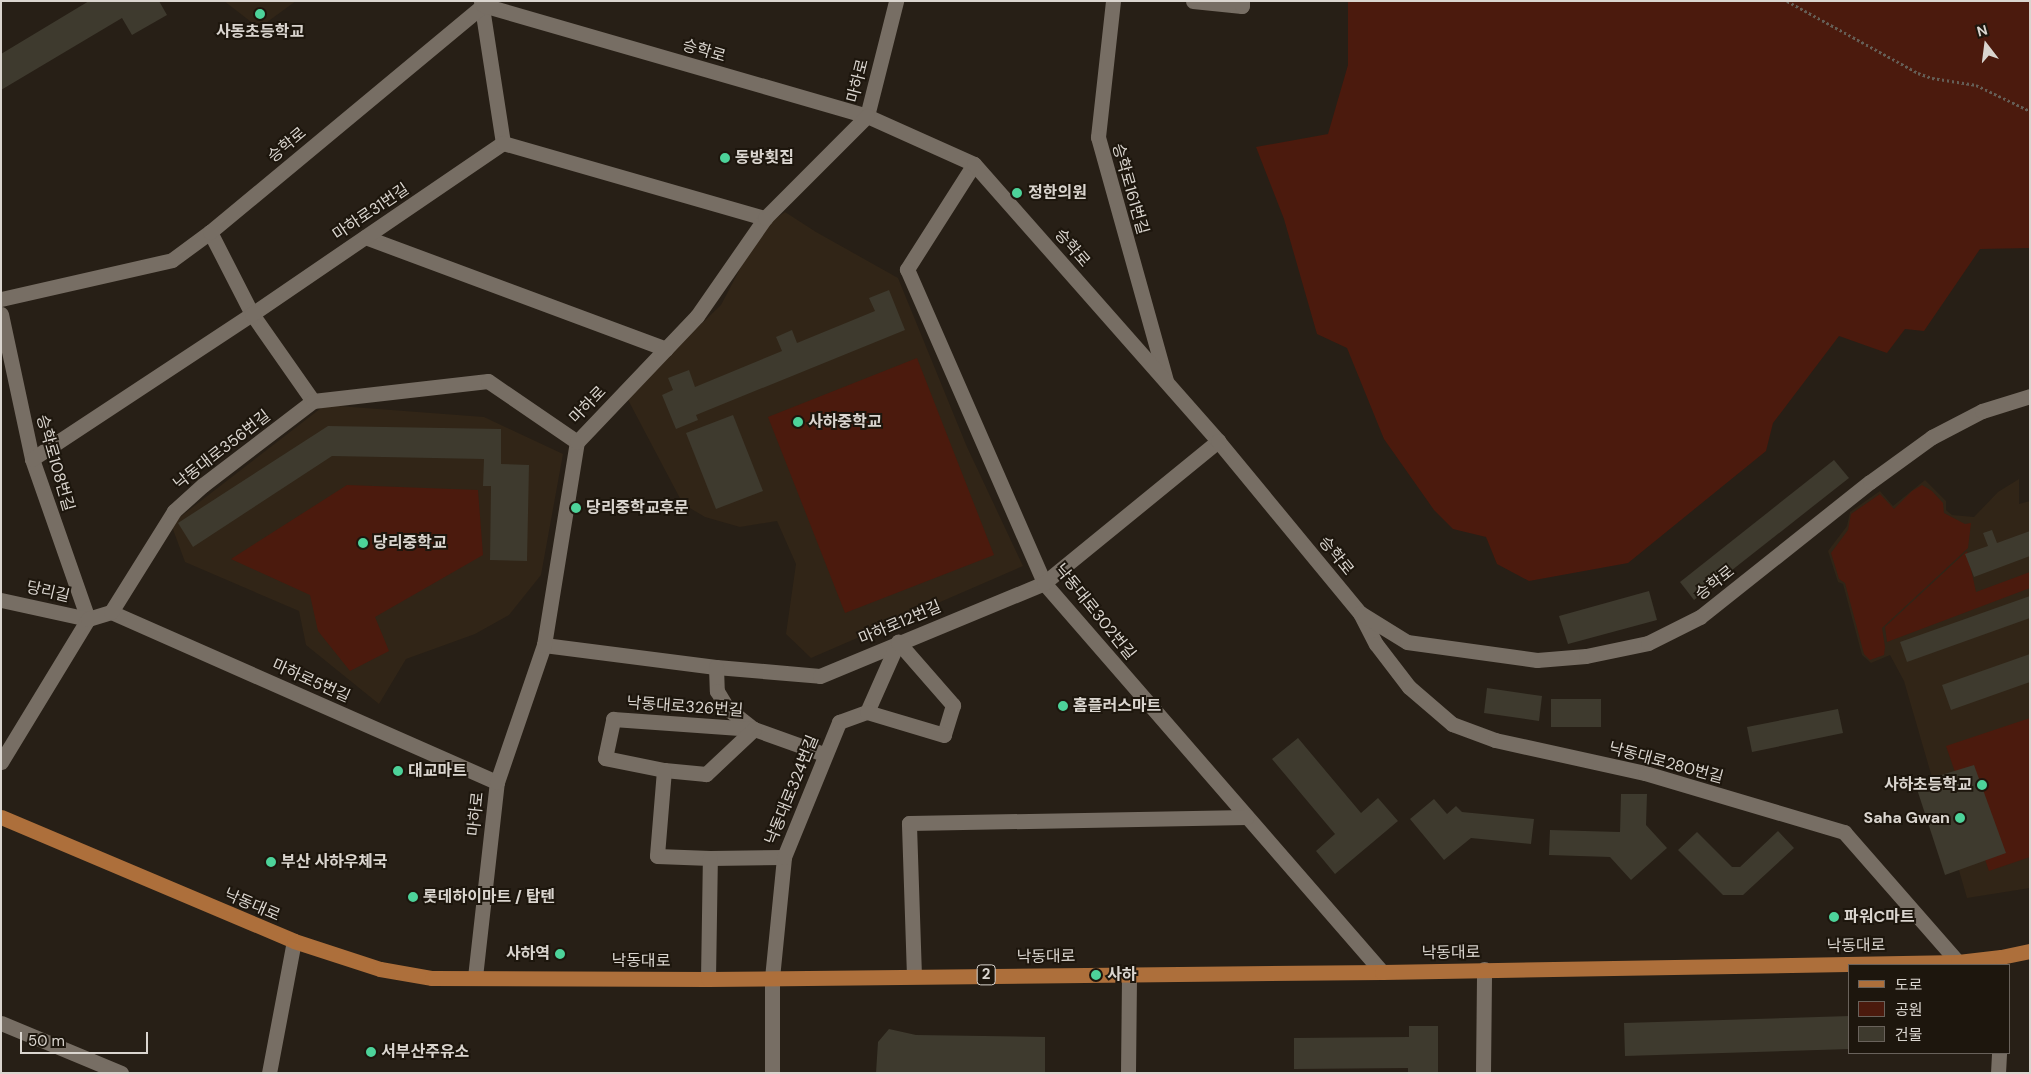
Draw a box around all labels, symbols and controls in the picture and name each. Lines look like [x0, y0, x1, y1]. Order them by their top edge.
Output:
marker: 사동초등학교 [254, 8, 266, 20]
north arrow [1961, 20, 2011, 70]
text: N [1975, 20, 1989, 41]
place label: 사동초등학교 [216, 22, 304, 42]
street label: 승학로 [680, 36, 728, 66]
street label: 마하로 [843, 57, 873, 105]
street label: 승학로 [264, 123, 310, 167]
street label: 승학로161번길 [1108, 141, 1152, 237]
place label: 동방횟집 [735, 148, 794, 168]
marker: 동방횟집 [719, 152, 731, 164]
street label: 마하로31번길 [329, 179, 413, 245]
place label: 정한의원 [1028, 183, 1087, 203]
marker: 정한의원 [1010, 186, 1024, 200]
street label: 승학로 [1050, 225, 1094, 271]
street label: 마하로 [566, 382, 610, 428]
street label: 낙동대로356번길 [170, 406, 274, 494]
place label: 사하중학교 [808, 412, 882, 432]
street label: 승학로108번길 [32, 413, 78, 513]
marker: 사하중학교 [792, 416, 804, 428]
place label: 당리중학교후문 [586, 498, 689, 518]
marker: 당리중학교후문 [570, 502, 582, 514]
place label: 당리중학교 [373, 533, 447, 553]
street label: 승학로 [1315, 533, 1357, 579]
marker: 당리중학교 [357, 537, 369, 549]
street label: 낙동대로302번길 [1050, 560, 1140, 664]
street label: 승학로 [1692, 562, 1738, 604]
street label: 당리길 [24, 578, 72, 606]
street label: 마하로12번길 [856, 597, 944, 649]
street label: 마하로5번길 [269, 655, 353, 707]
street label: 낙동대로326번길 [626, 693, 744, 721]
place label: 홈플러스마트 [1073, 696, 1161, 716]
marker: 홈플러스마트 [1057, 700, 1069, 712]
street label: 낙동대로324번길 [761, 732, 823, 848]
street label: 낙동대로280번길 [1607, 738, 1725, 788]
place label: 대교마트 [408, 761, 467, 781]
marker: 대교마트 [392, 765, 404, 777]
place label: 사하초등학교 [1884, 775, 1972, 795]
marker: 사하초등학교 [1976, 779, 1988, 791]
street label: 마하로 [464, 791, 488, 837]
place label: Saha Gwan [1864, 808, 1950, 828]
marker: Saha Gwan [1954, 812, 1966, 824]
place label: 부산 사하우체국 [281, 852, 388, 872]
marker: 부산 사하우체국 [265, 856, 277, 868]
street label: 낙동대로 [221, 885, 283, 925]
place label: 롯데하이마트 / 탑텐 [423, 887, 555, 907]
marker: 롯데하이마트 / 탑텐 [407, 891, 419, 903]
place label: 파워C마트 [1844, 907, 1915, 927]
marker: 파워C마트 [1828, 911, 1840, 923]
street label: 낙동대로 [1826, 936, 1886, 956]
street label: 낙동대로 [1421, 943, 1481, 963]
place label: 사하역 [506, 944, 550, 964]
street label: 낙동대로 [1016, 947, 1076, 967]
marker: 사하역 [554, 948, 566, 960]
street label: 낙동대로 [612, 951, 670, 971]
road number: 2 [976, 962, 996, 988]
legend [1848, 964, 2011, 1054]
place label: 사하 [1107, 965, 1136, 985]
marker: 사하 [1089, 968, 1103, 982]
text: 도로 [1895, 975, 1923, 995]
text: 공원 [1895, 1000, 1923, 1020]
scale bar [22, 1022, 150, 1054]
text: 건물 [1895, 1025, 1923, 1045]
text: 50 m [28, 1031, 65, 1051]
place label: 서부산주유소 [381, 1042, 469, 1062]
marker: 서부산주유소 [365, 1046, 377, 1058]

